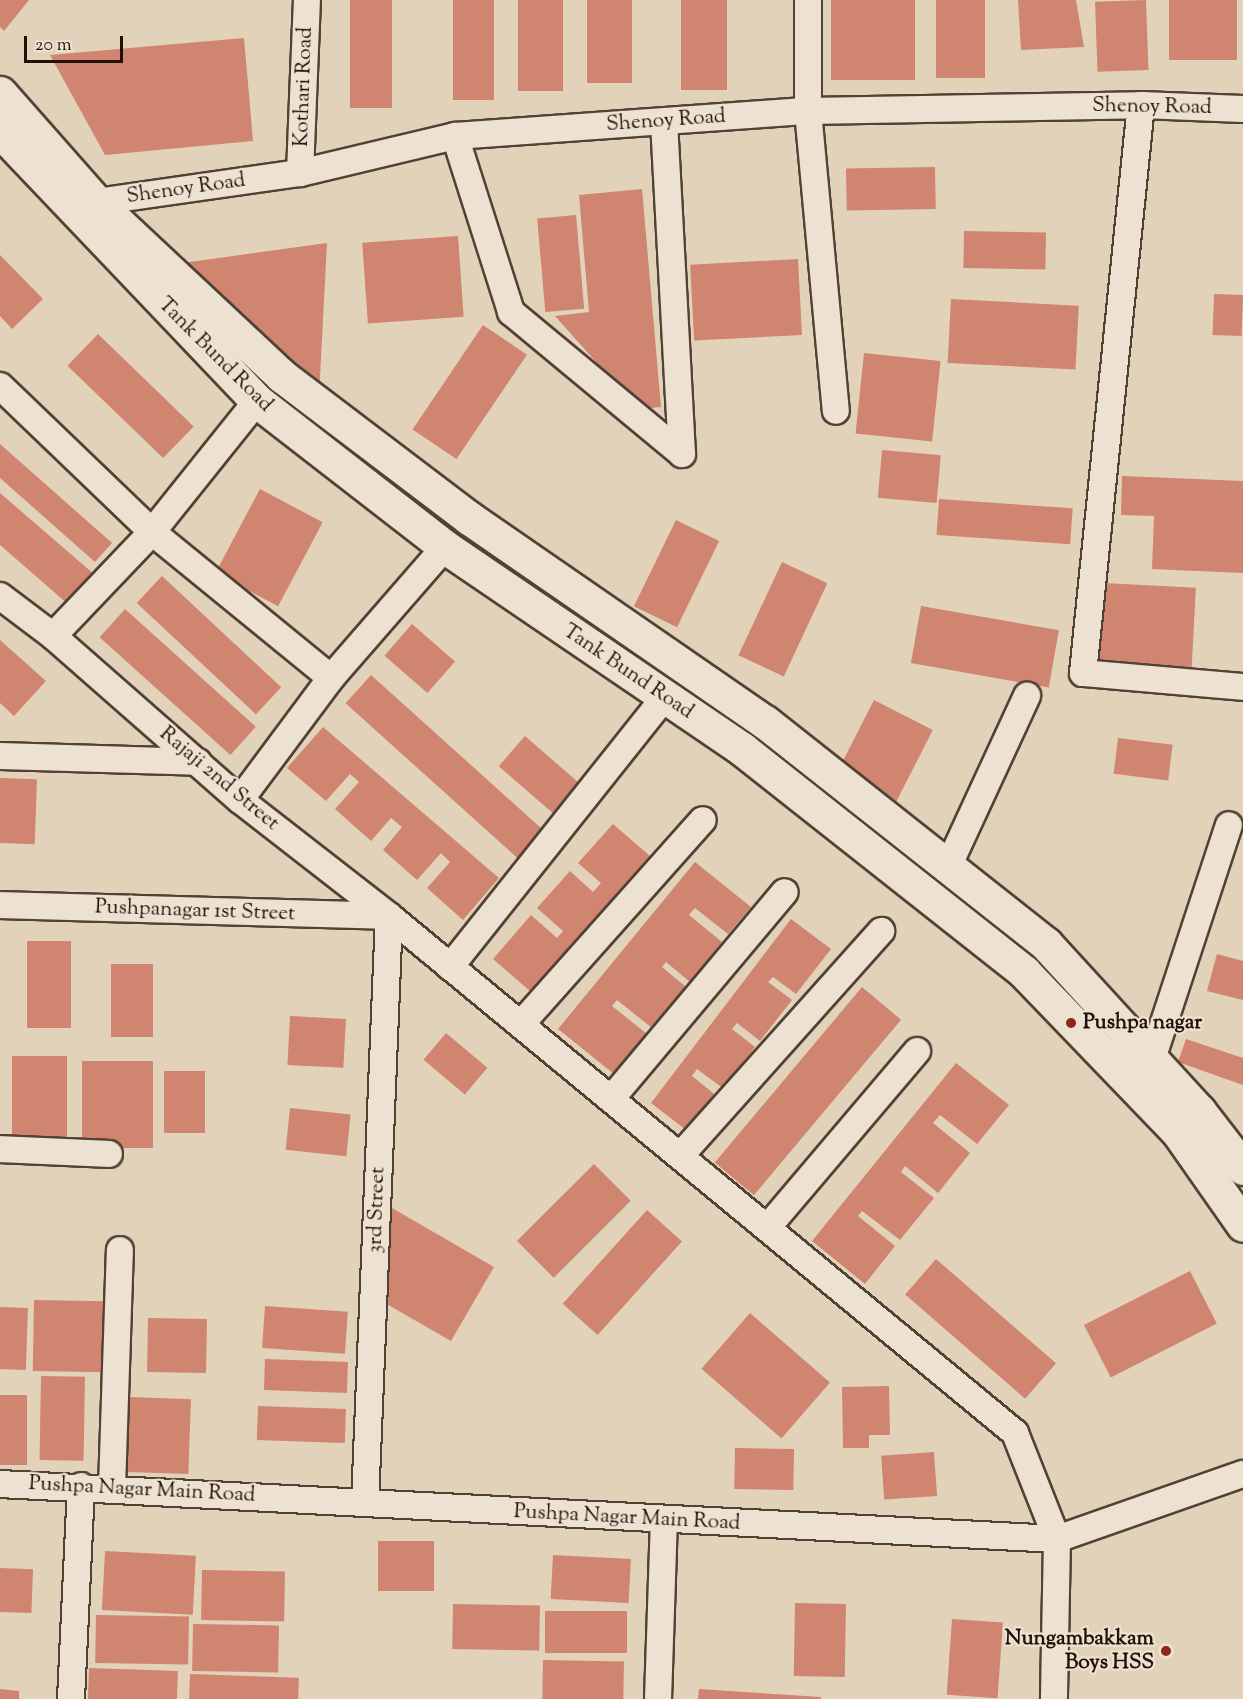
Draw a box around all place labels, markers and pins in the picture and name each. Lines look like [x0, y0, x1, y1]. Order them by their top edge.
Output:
place label: Pushpa nagar [1083, 1010, 1202, 1036]
marker: Pushpa nagar [1064, 1016, 1078, 1030]
place label: Nungambakkam Boys HSS [1005, 1626, 1154, 1676]
marker: Nungambakkam Boys HSS [1159, 1644, 1173, 1658]

